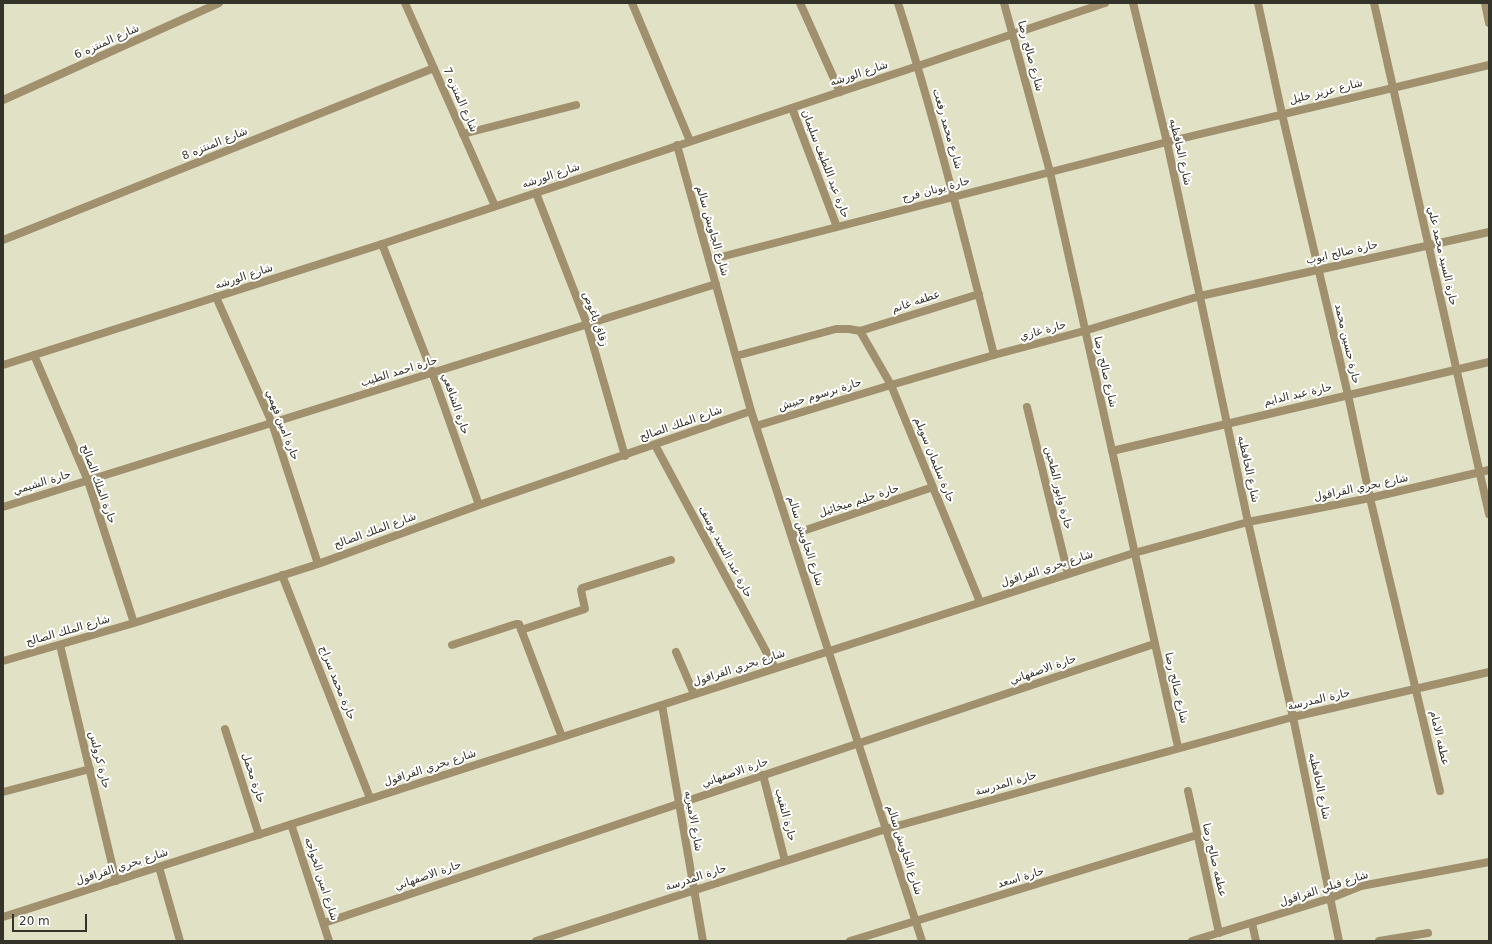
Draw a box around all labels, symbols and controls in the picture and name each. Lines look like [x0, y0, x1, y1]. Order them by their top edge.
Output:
street label: شارع صالح رضا [1014, 19, 1046, 93]
street label: شارع المنتزه 6 [72, 22, 142, 62]
street label: شارع الورشه [828, 58, 890, 90]
street label: شارع المنتزه 7 [440, 65, 480, 135]
street label: شارع عزيز خليل [1288, 76, 1364, 108]
street label: شارع محمد رفعت [929, 87, 965, 171]
street label: حارة عبد اللطيف سليمان [798, 108, 852, 220]
street label: شارع الحافظيه [1166, 117, 1194, 187]
street label: شارع المنتزه 8 [180, 125, 250, 163]
street label: شارع الورشه [520, 160, 582, 192]
street label: حارة يونان فرج [901, 175, 971, 205]
street label: شارع الجاويش سالم [693, 184, 731, 278]
street label: حارة السيد محمد علي [1424, 205, 1460, 307]
street label: حارة صالح ايوب [1305, 238, 1379, 268]
street label: شارع الورشه [213, 261, 275, 293]
street label: عطفه غانم [890, 288, 942, 316]
street label: زقاق باغوص [579, 290, 611, 348]
street label: حارة حسين محمد [1331, 303, 1363, 385]
street label: حارة غازي [1018, 318, 1068, 344]
street label: شارع صالح رضا [1090, 335, 1120, 409]
street label: حارة احمد الطيب [359, 354, 439, 390]
street label: حارة الشافعي [438, 372, 472, 436]
street label: حارة برسوم حبيش [777, 376, 863, 414]
street label: حارة عبد الدايم [1263, 381, 1333, 409]
street label: حارة امين فهمي [262, 388, 302, 462]
street label: شارع الملك الصالح [638, 404, 724, 444]
street label: حارة سليمان سويلم [911, 415, 957, 505]
street label: شارع الحافظيه [1234, 434, 1262, 504]
street label: حارة الملك الصالح [77, 442, 119, 526]
street label: حارة وابور الطحين [1041, 445, 1075, 531]
street label: حارة الشيمي [11, 468, 73, 498]
street label: شارع بحري القراقول [1313, 472, 1409, 504]
street label: حارة حليم ميخائيل [817, 482, 901, 520]
street label: شارع الجاويش سالم [784, 494, 826, 588]
street label: حارة عبد السيد يوسف [695, 504, 755, 600]
street label: شارع الملك الصالح [332, 510, 418, 552]
street label: شارع بحري القراقول [999, 548, 1095, 590]
street label: شارع الملك الصالح [24, 613, 112, 649]
street label: حارة محمد سراج [316, 644, 358, 722]
street label: شارع بحري القراقول [691, 647, 787, 689]
street label: شارع صالح رضا [1161, 651, 1191, 725]
street label: حارة الاصفهاني [1008, 652, 1078, 688]
street label: حارة المدرسة [1286, 686, 1352, 714]
street label: عطفه الامام [1426, 709, 1452, 767]
street label: حارة كرولس [85, 730, 113, 790]
street label: شارع بحري القراقول [382, 747, 478, 789]
street label: حارة محمل [239, 751, 267, 805]
street label: شارع الحافظيه [1305, 751, 1333, 821]
street label: حارة الاصفهاني [700, 755, 770, 791]
street label: حارة المدرسة [974, 769, 1038, 799]
street label: حارة النقيب [772, 787, 798, 843]
street label: شارع الاميريه [681, 790, 705, 852]
street label: شارع الجاويش سالم [883, 803, 925, 897]
street label: عطفه صالح رضا [1199, 822, 1229, 898]
street label: شارع امين الخواجه [301, 836, 341, 922]
street label: شارع بحري القراقول [74, 846, 170, 888]
street label: حارة الاصفهاني [393, 858, 463, 894]
street label: حارة المدرسة [664, 862, 728, 894]
street label: حارة اسعد [996, 865, 1046, 891]
street label: شارع قبلي القراقول [1278, 868, 1370, 910]
scale bar [14, 906, 89, 932]
text: 20 m [19, 914, 50, 928]

